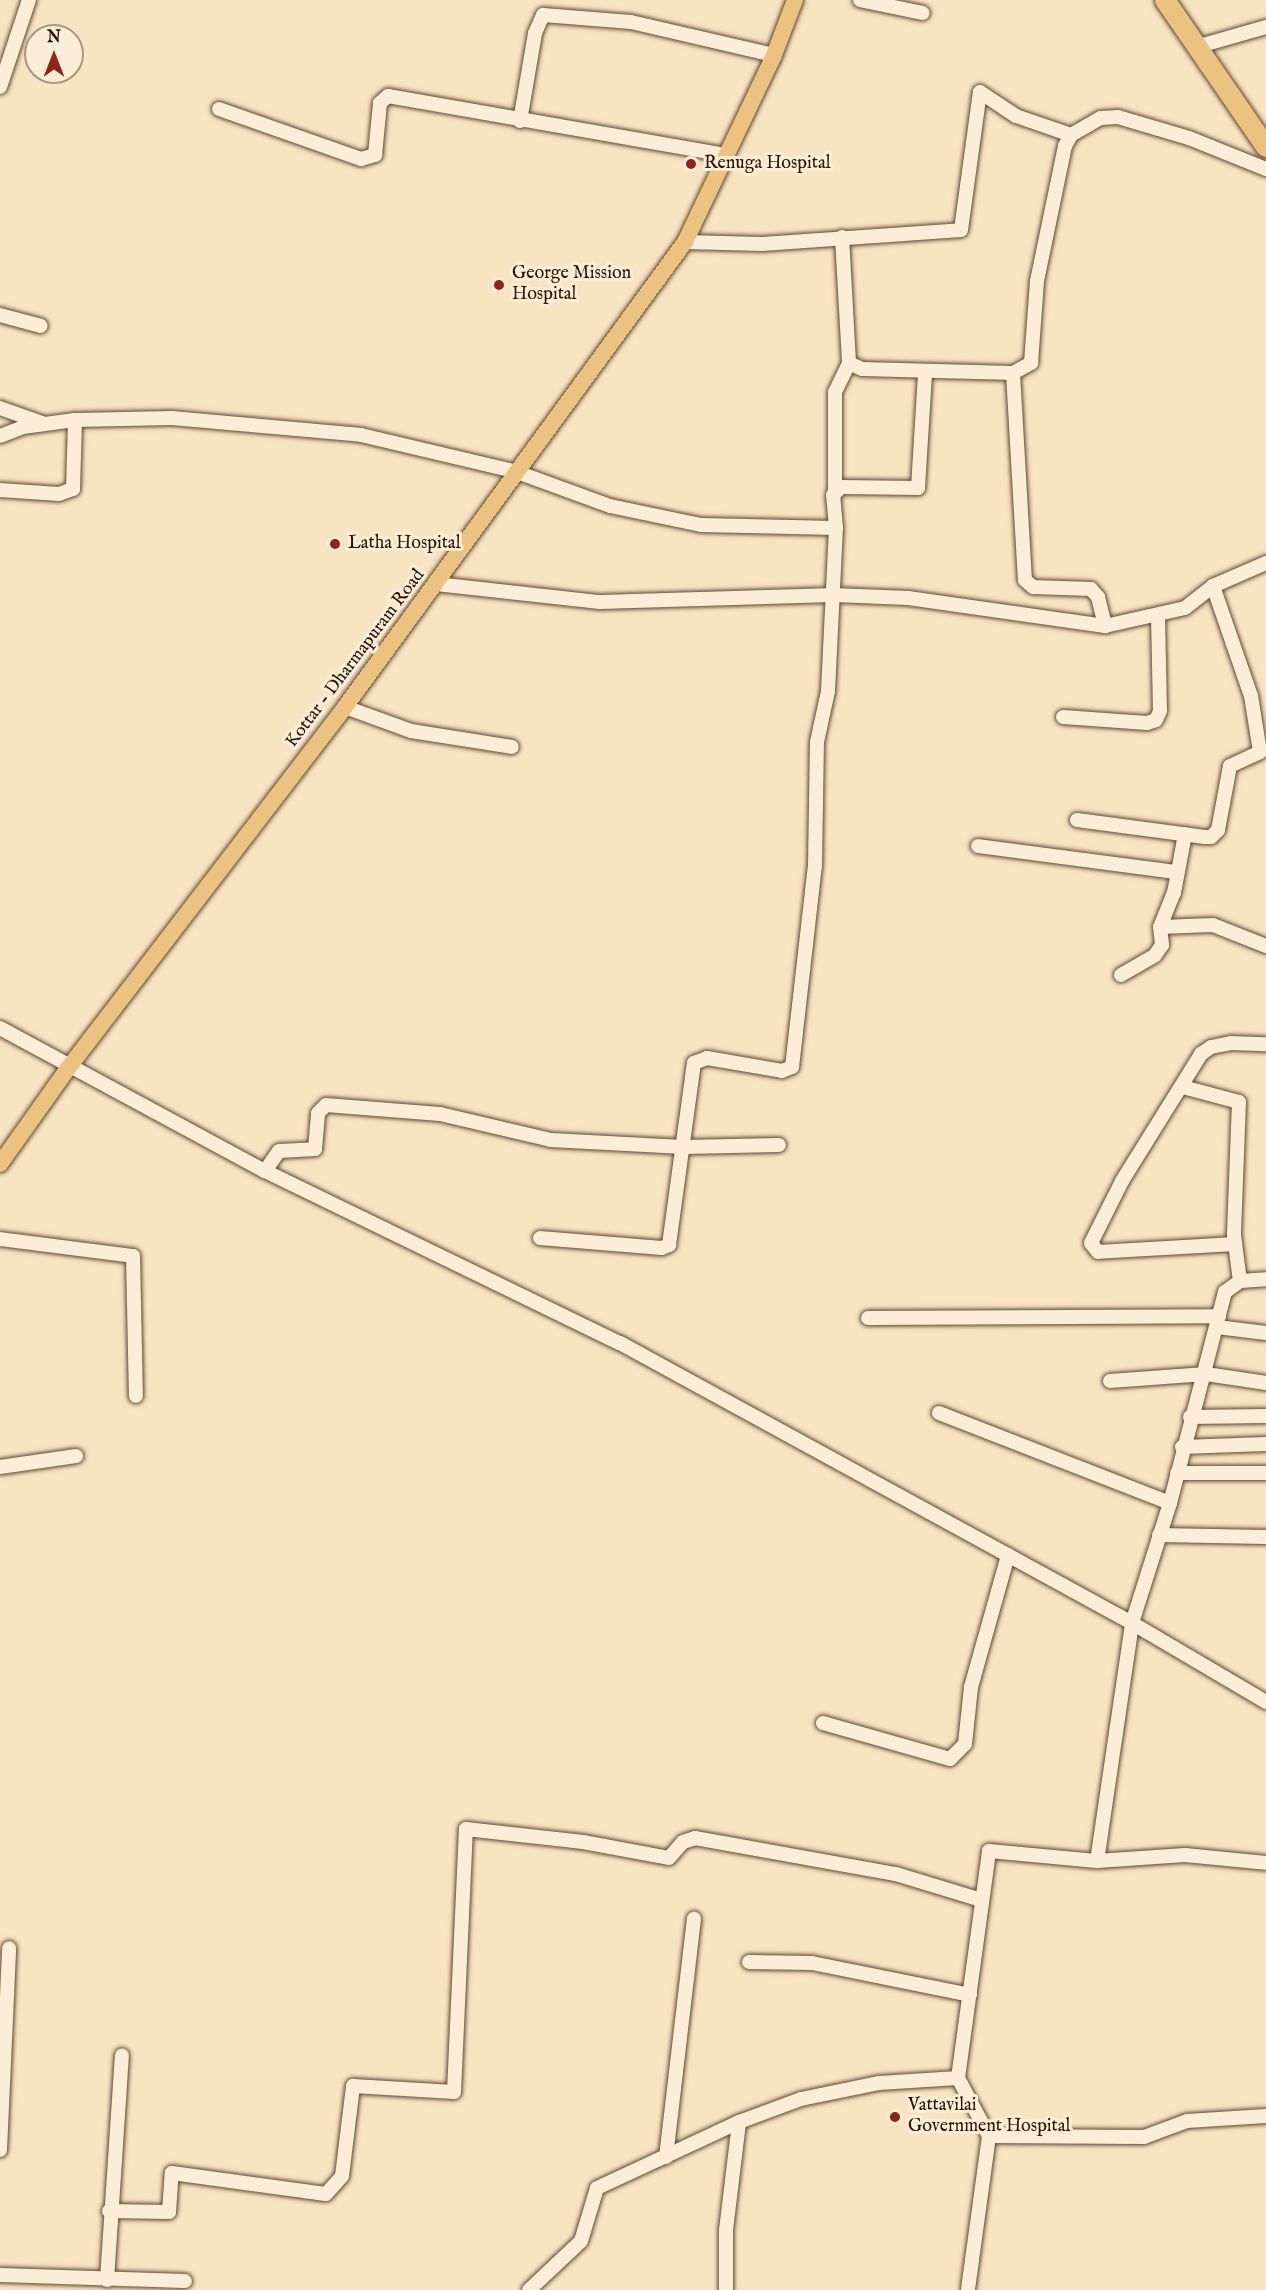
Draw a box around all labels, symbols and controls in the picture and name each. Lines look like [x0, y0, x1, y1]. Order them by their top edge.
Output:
north arrow [24, 24, 84, 84]
text: N [47, 28, 61, 48]
place label: Renuga Hospital [704, 153, 831, 175]
marker: Renuga Hospital [682, 155, 700, 173]
place label: George Mission Hospital [512, 264, 631, 306]
marker: George Mission Hospital [490, 276, 508, 294]
place label: Latha Hospital [348, 533, 461, 555]
marker: Latha Hospital [326, 535, 344, 553]
street label: Kottar - Dharmapuram Road [282, 566, 430, 752]
place label: Vattavilai Government Hospital [908, 2096, 1070, 2138]
marker: Vattavilai Government Hospital [886, 2108, 904, 2126]

